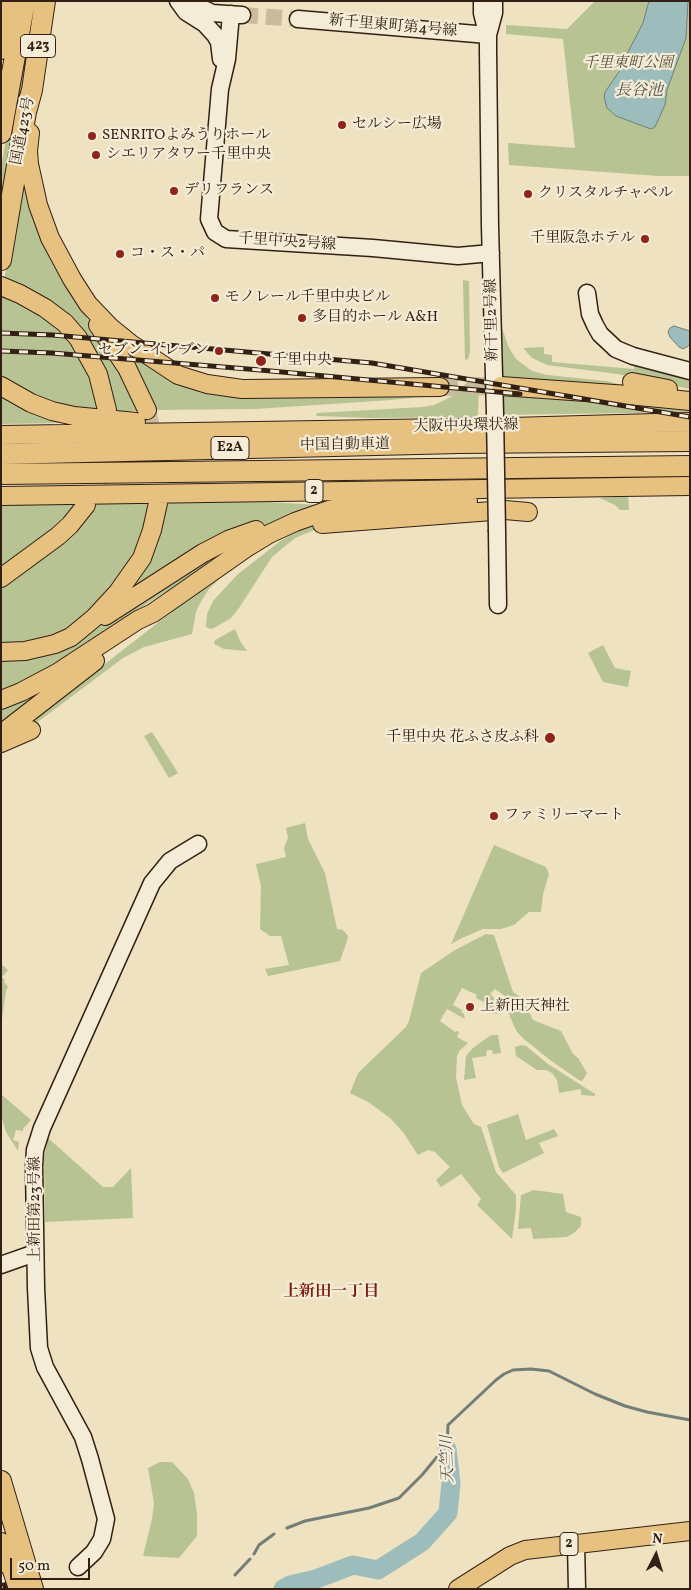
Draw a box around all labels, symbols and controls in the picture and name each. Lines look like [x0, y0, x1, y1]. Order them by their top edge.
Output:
street label: 新千里東町第4号線 [328, 12, 458, 42]
road number: 423 [20, 34, 56, 58]
park label: 千里東町公園 [583, 55, 673, 73]
water label: 長谷池 [615, 82, 663, 102]
street label: 国道423号 [9, 95, 39, 167]
place label: セルシー広場 [352, 116, 442, 134]
marker: セルシー広場 [336, 119, 348, 131]
place label: SENRITOよみうりホール [102, 127, 270, 145]
marker: SENRITOよみうりホール [86, 130, 98, 142]
place label: シエリアタワー千里中央 [106, 146, 271, 164]
marker: シエリアタワー千里中央 [90, 149, 102, 161]
place label: デリフランス [184, 182, 274, 200]
marker: デリフランス [168, 185, 180, 197]
place label: クリスタルチャペル [538, 185, 673, 203]
marker: クリスタルチャペル [522, 188, 534, 200]
place label: 千里阪急ホテル [530, 230, 635, 248]
street label: 千里中央2号線 [237, 231, 337, 255]
marker: 千里阪急ホテル [639, 233, 651, 245]
place label: コ・ス・パ [130, 245, 205, 263]
marker: コ・ス・パ [114, 248, 126, 260]
street label: 新千里2号線 [483, 278, 503, 362]
place label: モノレール千里中央ビル [225, 289, 390, 307]
marker: モノレール千里中央ビル [209, 292, 221, 304]
place label: 多目的ホール A&H [312, 309, 438, 327]
marker: 多目的ホール A&H [296, 312, 308, 324]
place label: セブン-イレブン [98, 342, 209, 360]
marker: セブン-イレブン [213, 345, 225, 357]
place label: 千里中央 [272, 352, 332, 370]
marker: 千里中央 [254, 354, 268, 368]
street label: 大阪中央環状線 [413, 417, 519, 437]
road number: E2A [211, 436, 249, 459]
street label: 中国自動車道 [300, 436, 390, 456]
road number: 2 [305, 480, 323, 502]
place label: 千里中央 花ふさ皮ふ科 [386, 729, 539, 747]
marker: 千里中央 花ふさ皮ふ科 [543, 731, 557, 745]
place label: ファミリーマート [504, 807, 624, 825]
marker: ファミリーマート [488, 810, 500, 822]
place label: 上新田天神社 [480, 998, 570, 1016]
marker: 上新田天神社 [464, 1001, 476, 1013]
street label: 上新田第23号線 [27, 1156, 45, 1262]
district label: 上新田一丁目 [283, 1283, 379, 1303]
water label: 天竺川 [439, 1435, 459, 1483]
north arrow [631, 1530, 681, 1580]
text: N [651, 1530, 663, 1549]
road number: 2 [560, 1532, 578, 1556]
scale bar [12, 1548, 92, 1580]
text: 50 m [18, 1556, 50, 1577]

